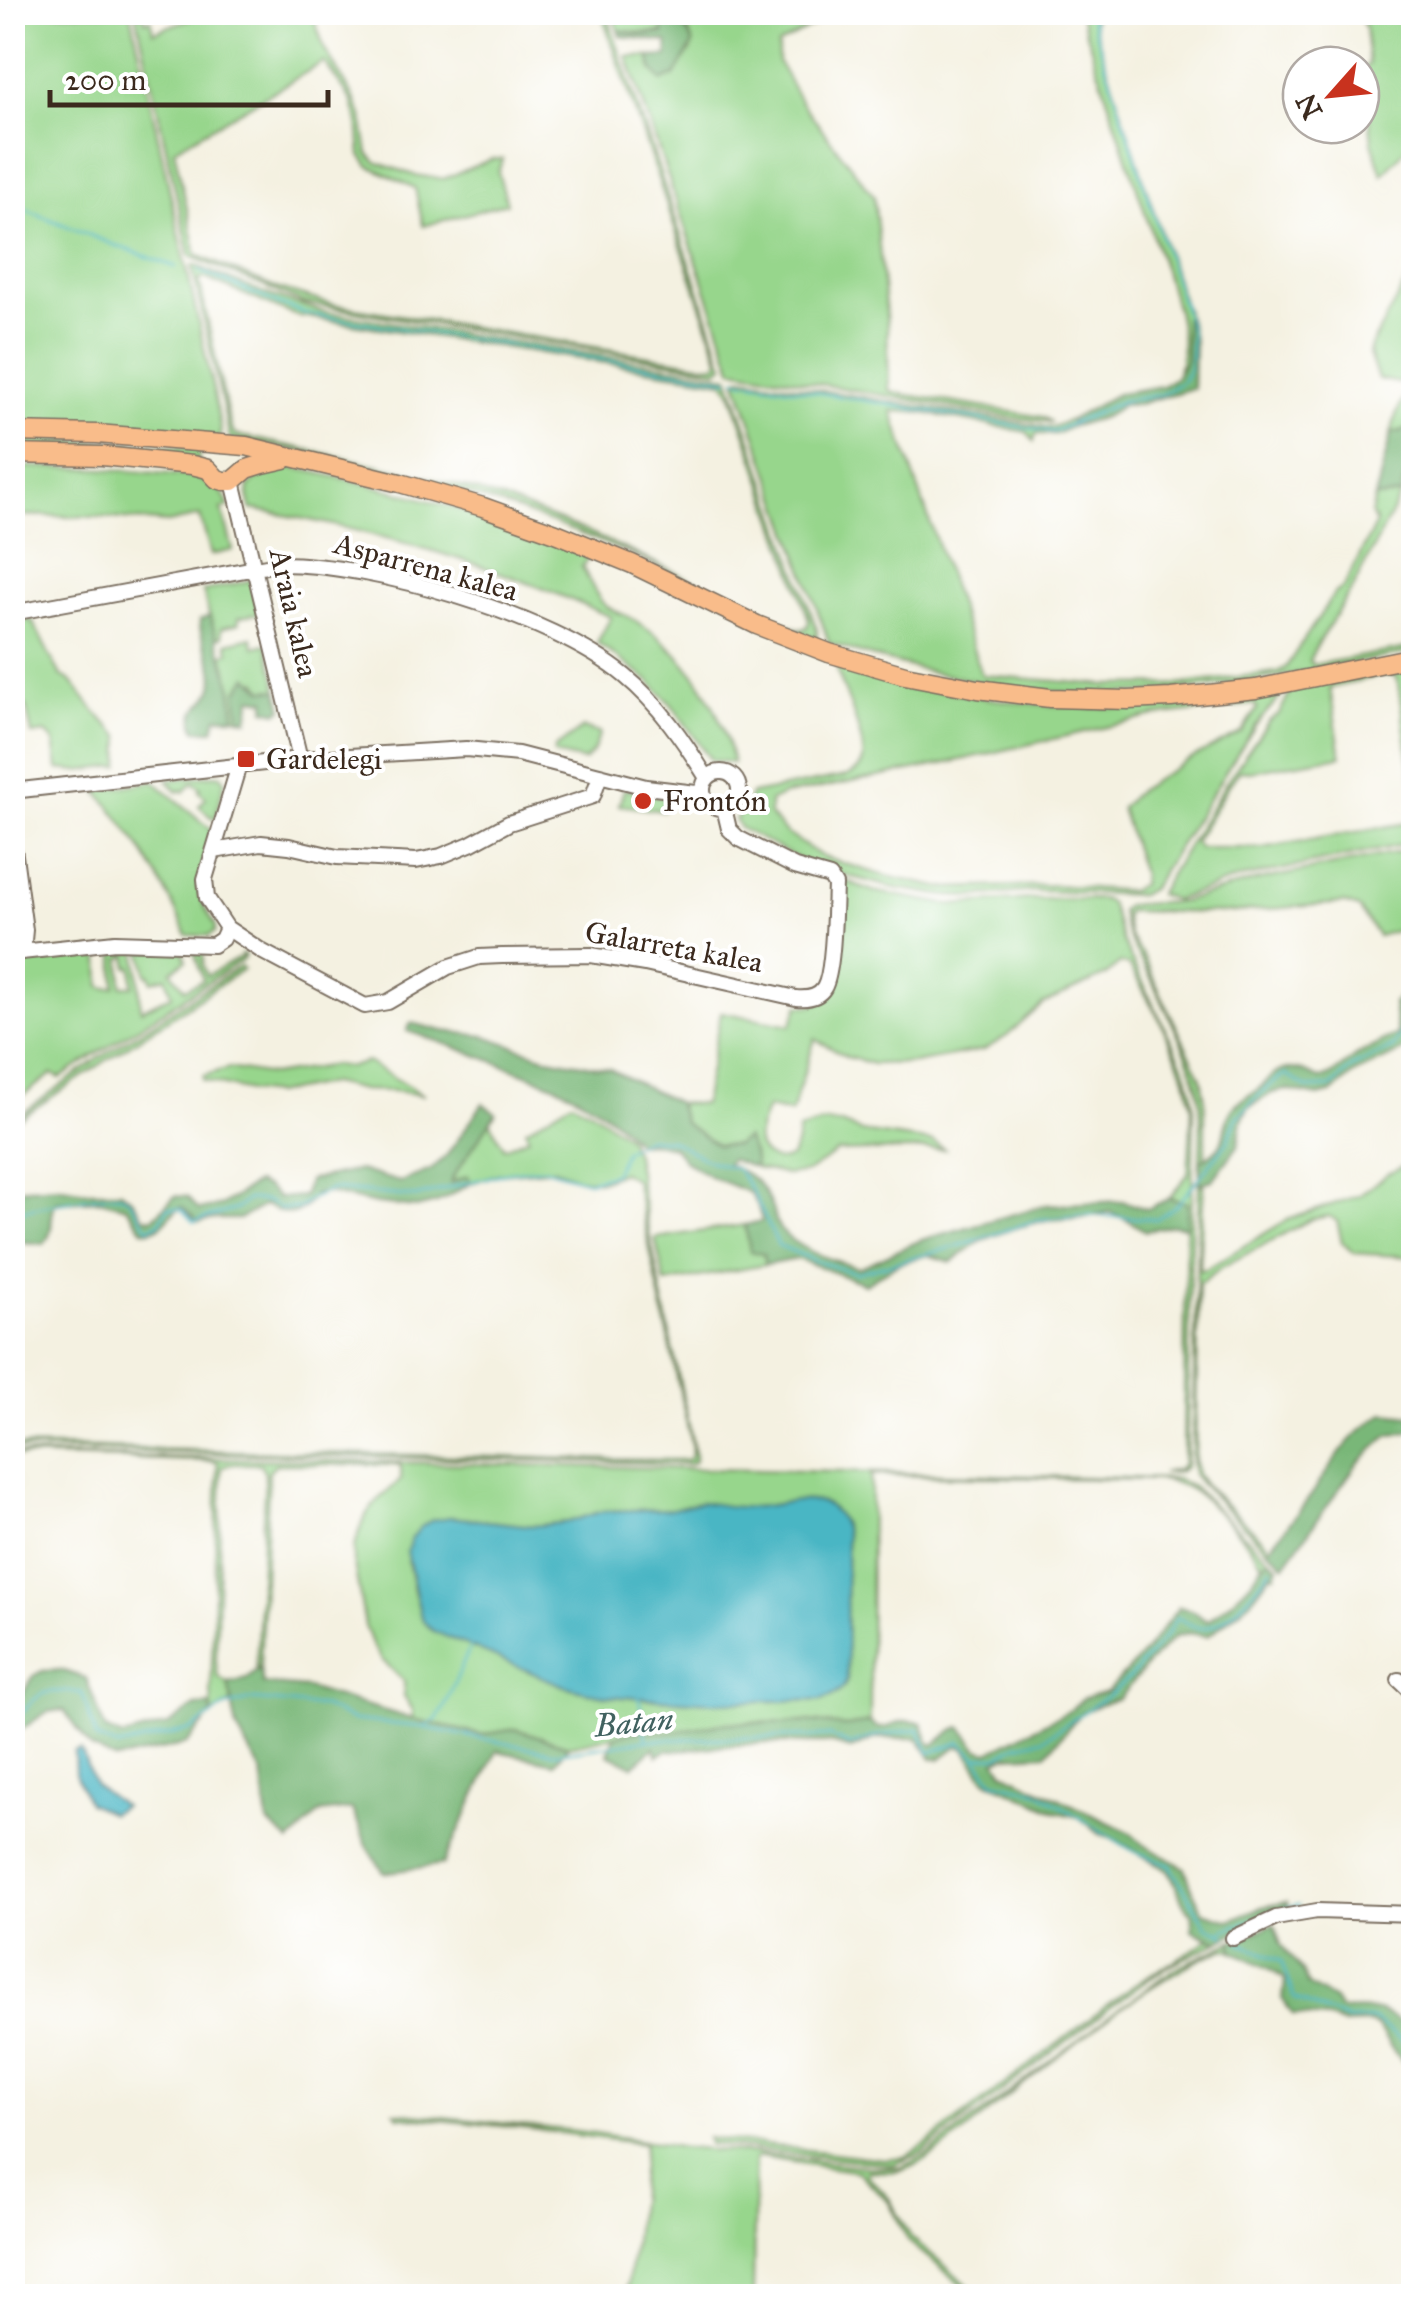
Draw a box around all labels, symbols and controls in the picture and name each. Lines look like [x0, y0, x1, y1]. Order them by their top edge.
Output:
scale bar [50, 45, 328, 107]
north arrow [1281, 45, 1381, 145]
text: 200 m [65, 62, 146, 98]
text: N [1288, 87, 1330, 125]
street label: Asparrena kalea [328, 525, 522, 609]
street label: Araia kalea [261, 543, 326, 681]
place label: Gardelegi [266, 741, 382, 777]
marker: Gardelegi [235, 748, 257, 770]
place label: Frontón [663, 783, 767, 819]
marker: Frontón [632, 790, 654, 812]
street label: Galarreta kalea [582, 914, 766, 980]
water label: Batan [591, 1700, 675, 1746]

